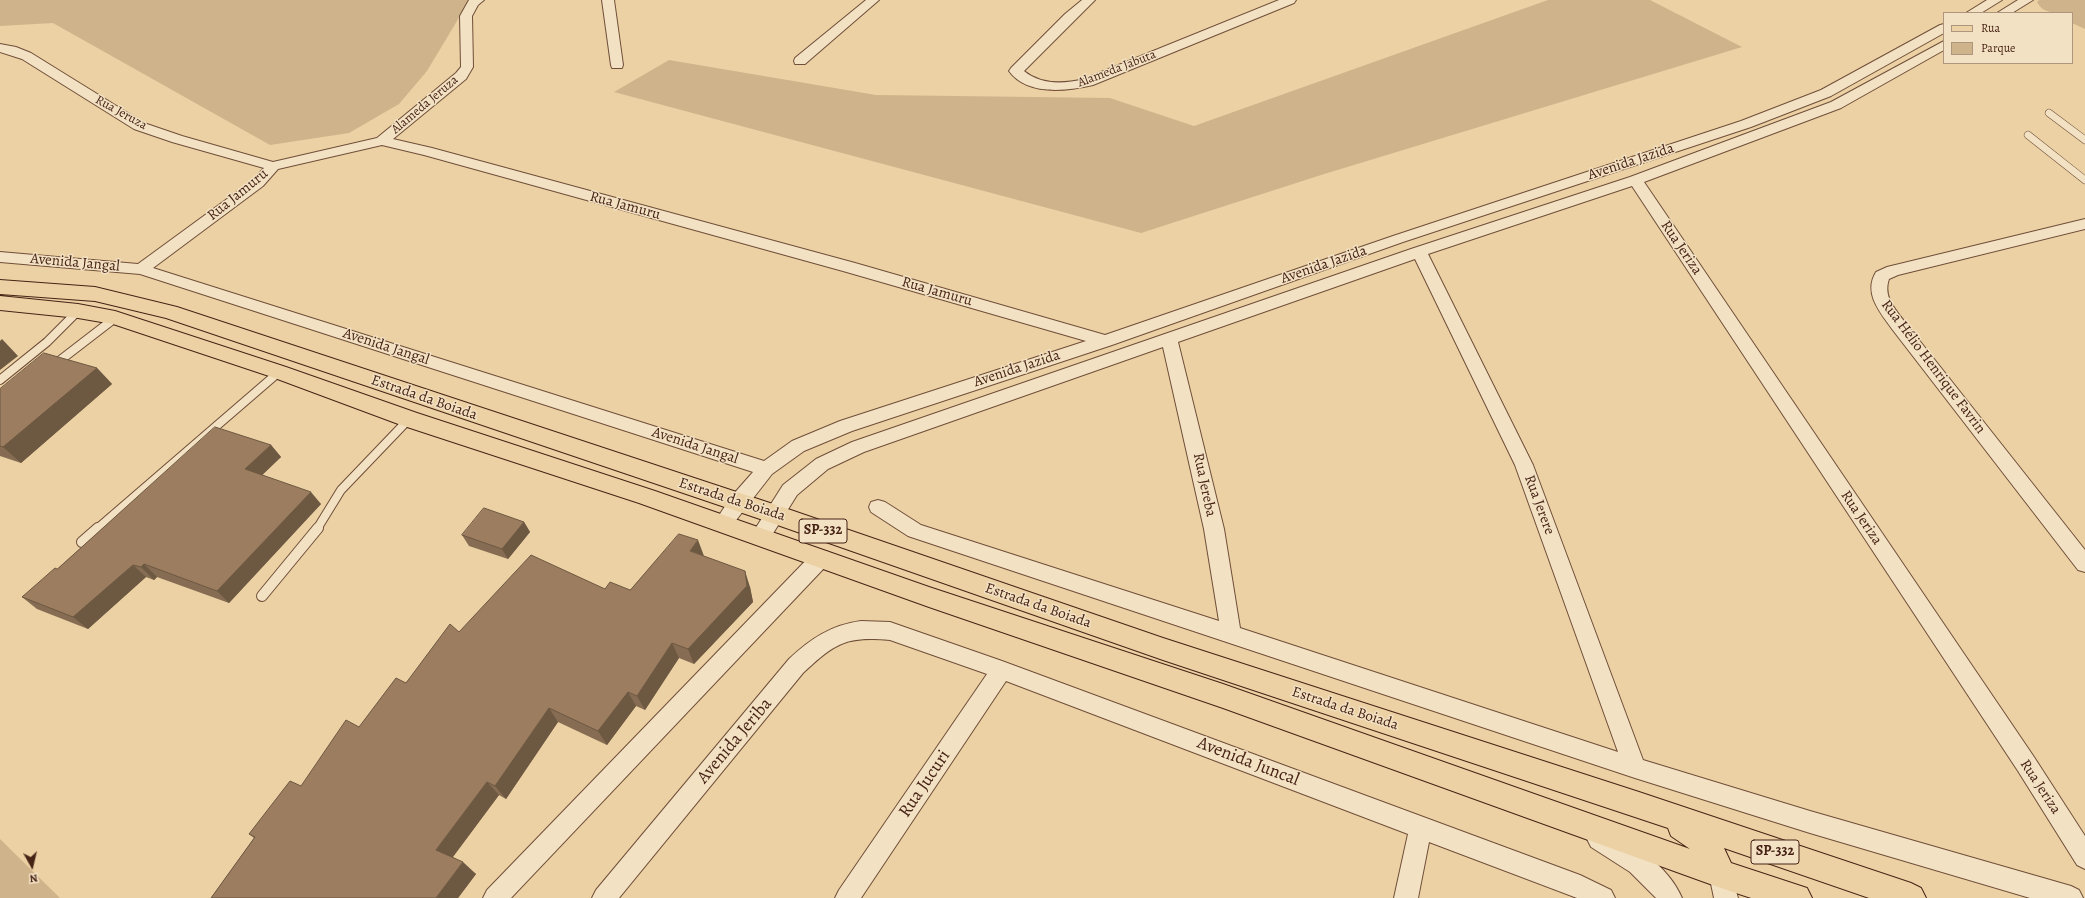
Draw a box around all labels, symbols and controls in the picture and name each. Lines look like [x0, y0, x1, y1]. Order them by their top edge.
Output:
legend [1943, 12, 2073, 64]
text: Rua [1981, 20, 2000, 36]
text: Parque [1981, 40, 2016, 56]
street label: Alameda Jabuta [1076, 47, 1158, 91]
street label: Alameda Jeruza [388, 73, 462, 137]
street label: Rua Jeruza [92, 92, 150, 134]
street label: Avenida Jazida [1586, 140, 1676, 184]
street label: Rua Jamuru [204, 165, 272, 225]
street label: Rua Jamuru [588, 188, 662, 224]
street label: Rua Jeriza [1656, 217, 1706, 279]
street label: Avenida Jazida [1279, 242, 1369, 288]
street label: Avenida Jangal [30, 250, 120, 276]
street label: Rua Jamuru [900, 273, 974, 311]
street label: Rua Hélio Henrique Favrin [1877, 297, 1989, 437]
street label: Avenida Jangal [341, 325, 431, 369]
street label: Avenida Jazida [972, 347, 1062, 391]
street label: Estrada da Boiada [369, 371, 479, 425]
street label: Avenida Jangal [650, 424, 740, 468]
street label: Rua Jereba [1188, 451, 1220, 519]
street label: Rua Jerere [1520, 473, 1558, 537]
street label: Estrada da Boiada [676, 474, 788, 526]
street label: Rua Jeriza [1836, 487, 1886, 549]
road number: SP-332 [799, 519, 847, 543]
street label: Estrada da Boiada [983, 579, 1093, 633]
street label: Estrada da Boiada [1289, 683, 1401, 735]
street label: Avenida Jeriba [693, 694, 777, 788]
street label: Avenida Juncal [1194, 733, 1302, 791]
street label: Rua Jucuri [895, 746, 955, 822]
street label: Rua Jeriza [2016, 756, 2064, 818]
road number: SP-332 [1751, 840, 1799, 864]
north arrow [12, 846, 52, 886]
text: N [29, 870, 39, 886]

